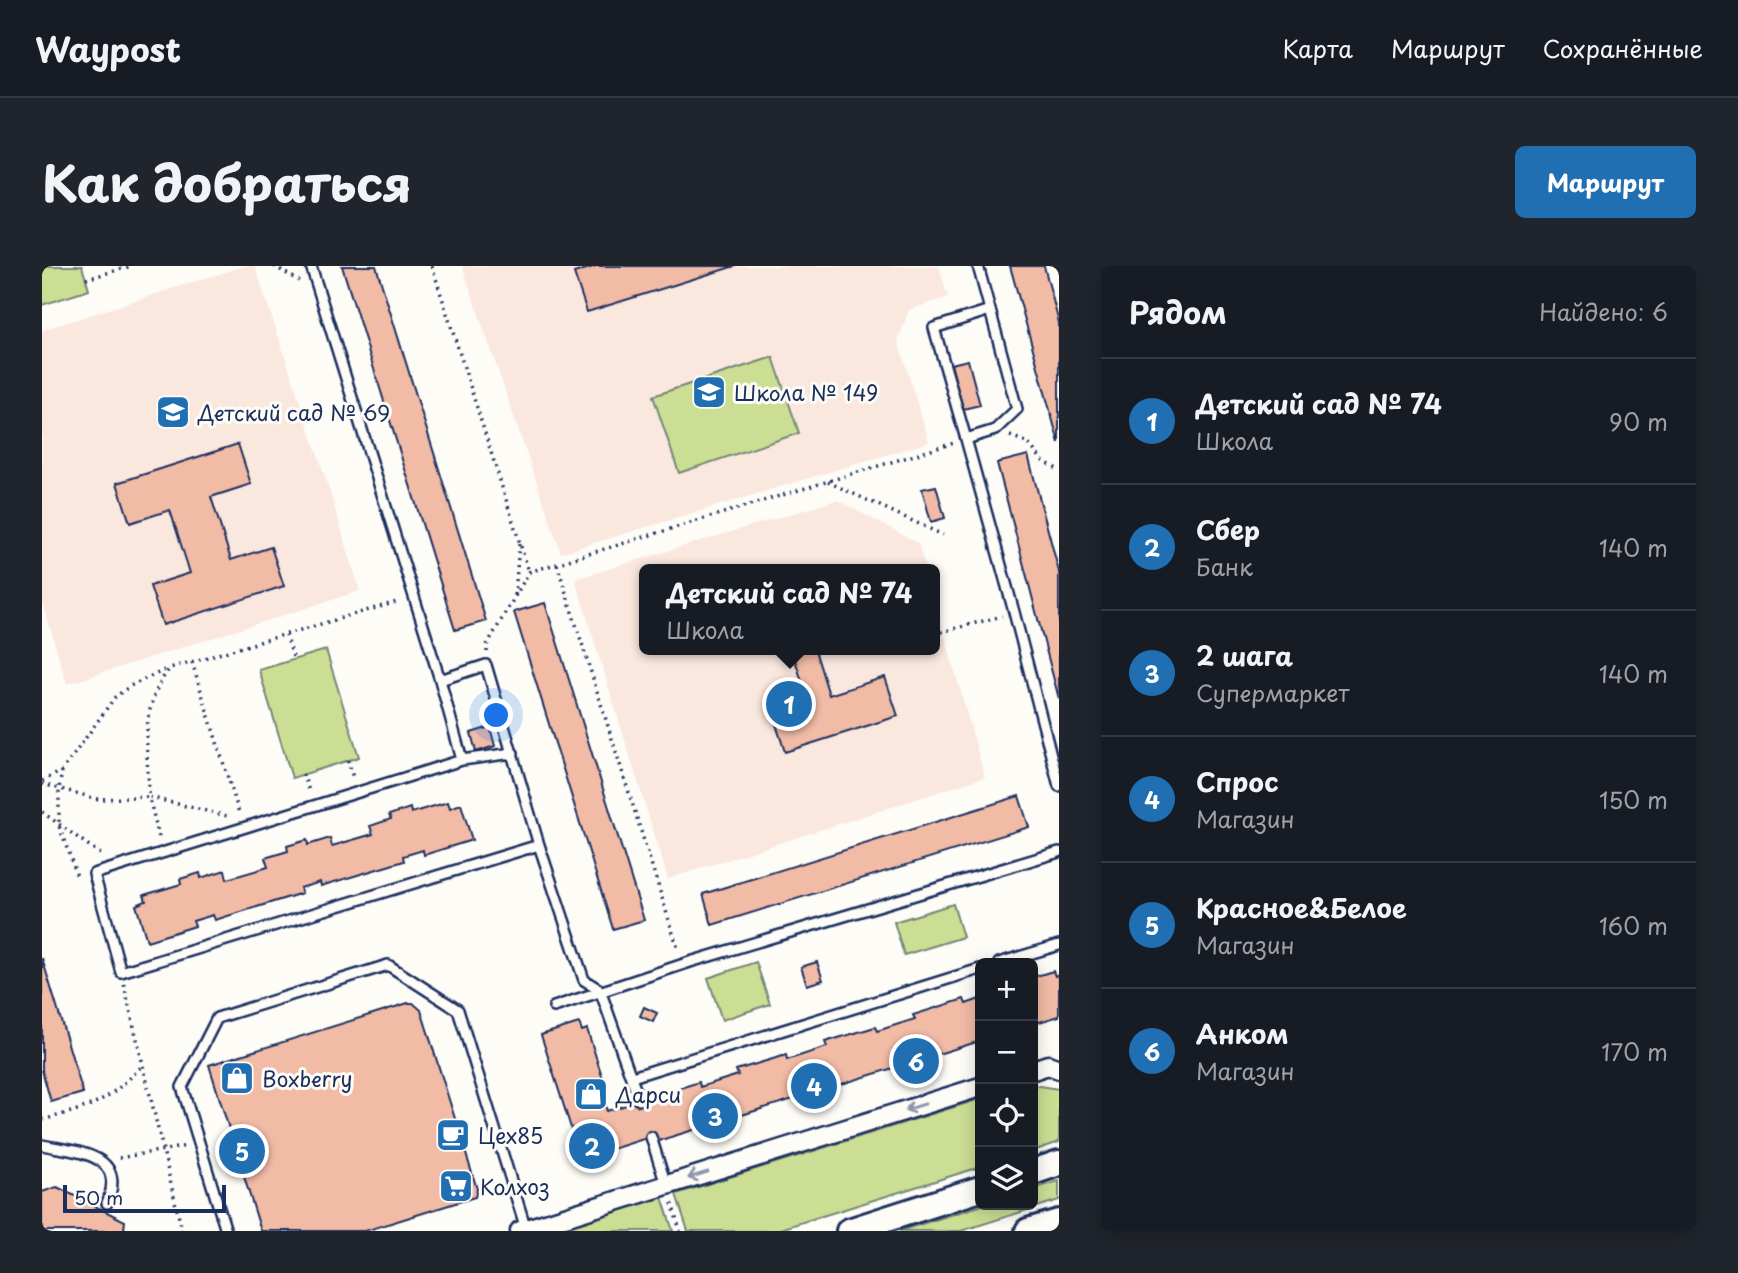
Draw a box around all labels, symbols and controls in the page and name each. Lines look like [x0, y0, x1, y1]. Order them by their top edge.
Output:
text: Waypost [35, 23, 181, 73]
text: Карта [1282, 30, 1353, 66]
text: Маршрут [1391, 30, 1505, 66]
text: Сохранённые [1543, 30, 1703, 66]
text: Как добраться [42, 145, 412, 219]
button: Маршрут [1515, 146, 1696, 218]
text: Рядом [1129, 289, 1227, 334]
text: Найдено: 6 [1539, 294, 1668, 329]
school or university icon: Школа № 149 [690, 373, 728, 411]
place label: Школа № 149 [734, 376, 878, 408]
text: Детский сад № 74 [1196, 384, 1442, 423]
school or university icon: Детский сад № 69 [154, 393, 192, 431]
place label: Детский сад № 69 [197, 396, 390, 428]
text: 1 [1147, 404, 1158, 439]
text: 90 m [1609, 404, 1668, 439]
text: Школа [1196, 423, 1273, 458]
text: Сбер [1196, 510, 1260, 549]
text: 2 [1144, 530, 1160, 565]
text: 140 m [1599, 530, 1668, 565]
text: Банк [1196, 549, 1253, 584]
popup [639, 564, 940, 655]
text: Детский сад № 74 [667, 573, 912, 612]
text: Школа [667, 612, 744, 647]
text: 2 шага [1196, 636, 1293, 675]
text: 3 [1144, 656, 1160, 691]
text: 140 m [1599, 656, 1668, 691]
text: Супермаркет [1196, 675, 1350, 710]
pin: 1 [766, 678, 812, 730]
your location [479, 698, 513, 732]
text: Спрос [1196, 762, 1278, 801]
text: 4 [1144, 782, 1160, 817]
text: 150 m [1599, 782, 1668, 817]
text: Магазин [1196, 801, 1295, 836]
text: Красное&Белое [1196, 888, 1407, 927]
text: 5 [1145, 908, 1159, 943]
text: 160 m [1599, 908, 1668, 943]
text: Магазин [1196, 927, 1295, 962]
map controls [975, 958, 1038, 1210]
button: + [975, 958, 1038, 1021]
text: Анком [1196, 1014, 1289, 1053]
button: − [975, 1021, 1038, 1084]
text: 6 [1144, 1034, 1160, 1069]
text: 170 m [1601, 1034, 1668, 1069]
pin: 6 [893, 1035, 939, 1087]
text: Магазин [1196, 1053, 1295, 1088]
shop icon: Boxberry [218, 1059, 256, 1097]
pin: 4 [791, 1060, 837, 1112]
place label: Boxberry [262, 1062, 353, 1094]
shop icon: Дарси [572, 1075, 610, 1113]
place label: Дарси [615, 1078, 681, 1110]
button: locate [975, 1084, 1038, 1147]
pin: 3 [692, 1090, 738, 1142]
one-way arrow [904, 1101, 926, 1114]
cafe icon: Цех85 [434, 1116, 472, 1154]
place label: Цех85 [478, 1119, 543, 1151]
pin: 2 [569, 1120, 615, 1172]
pin: 5 [219, 1125, 265, 1177]
button: layers [975, 1147, 1038, 1210]
supermarket icon: Колхоз [437, 1167, 475, 1205]
one-way arrow [687, 1169, 709, 1182]
place label: Колхоз [480, 1170, 550, 1202]
scale bar [63, 1182, 226, 1214]
text: 50 m [74, 1183, 123, 1211]

